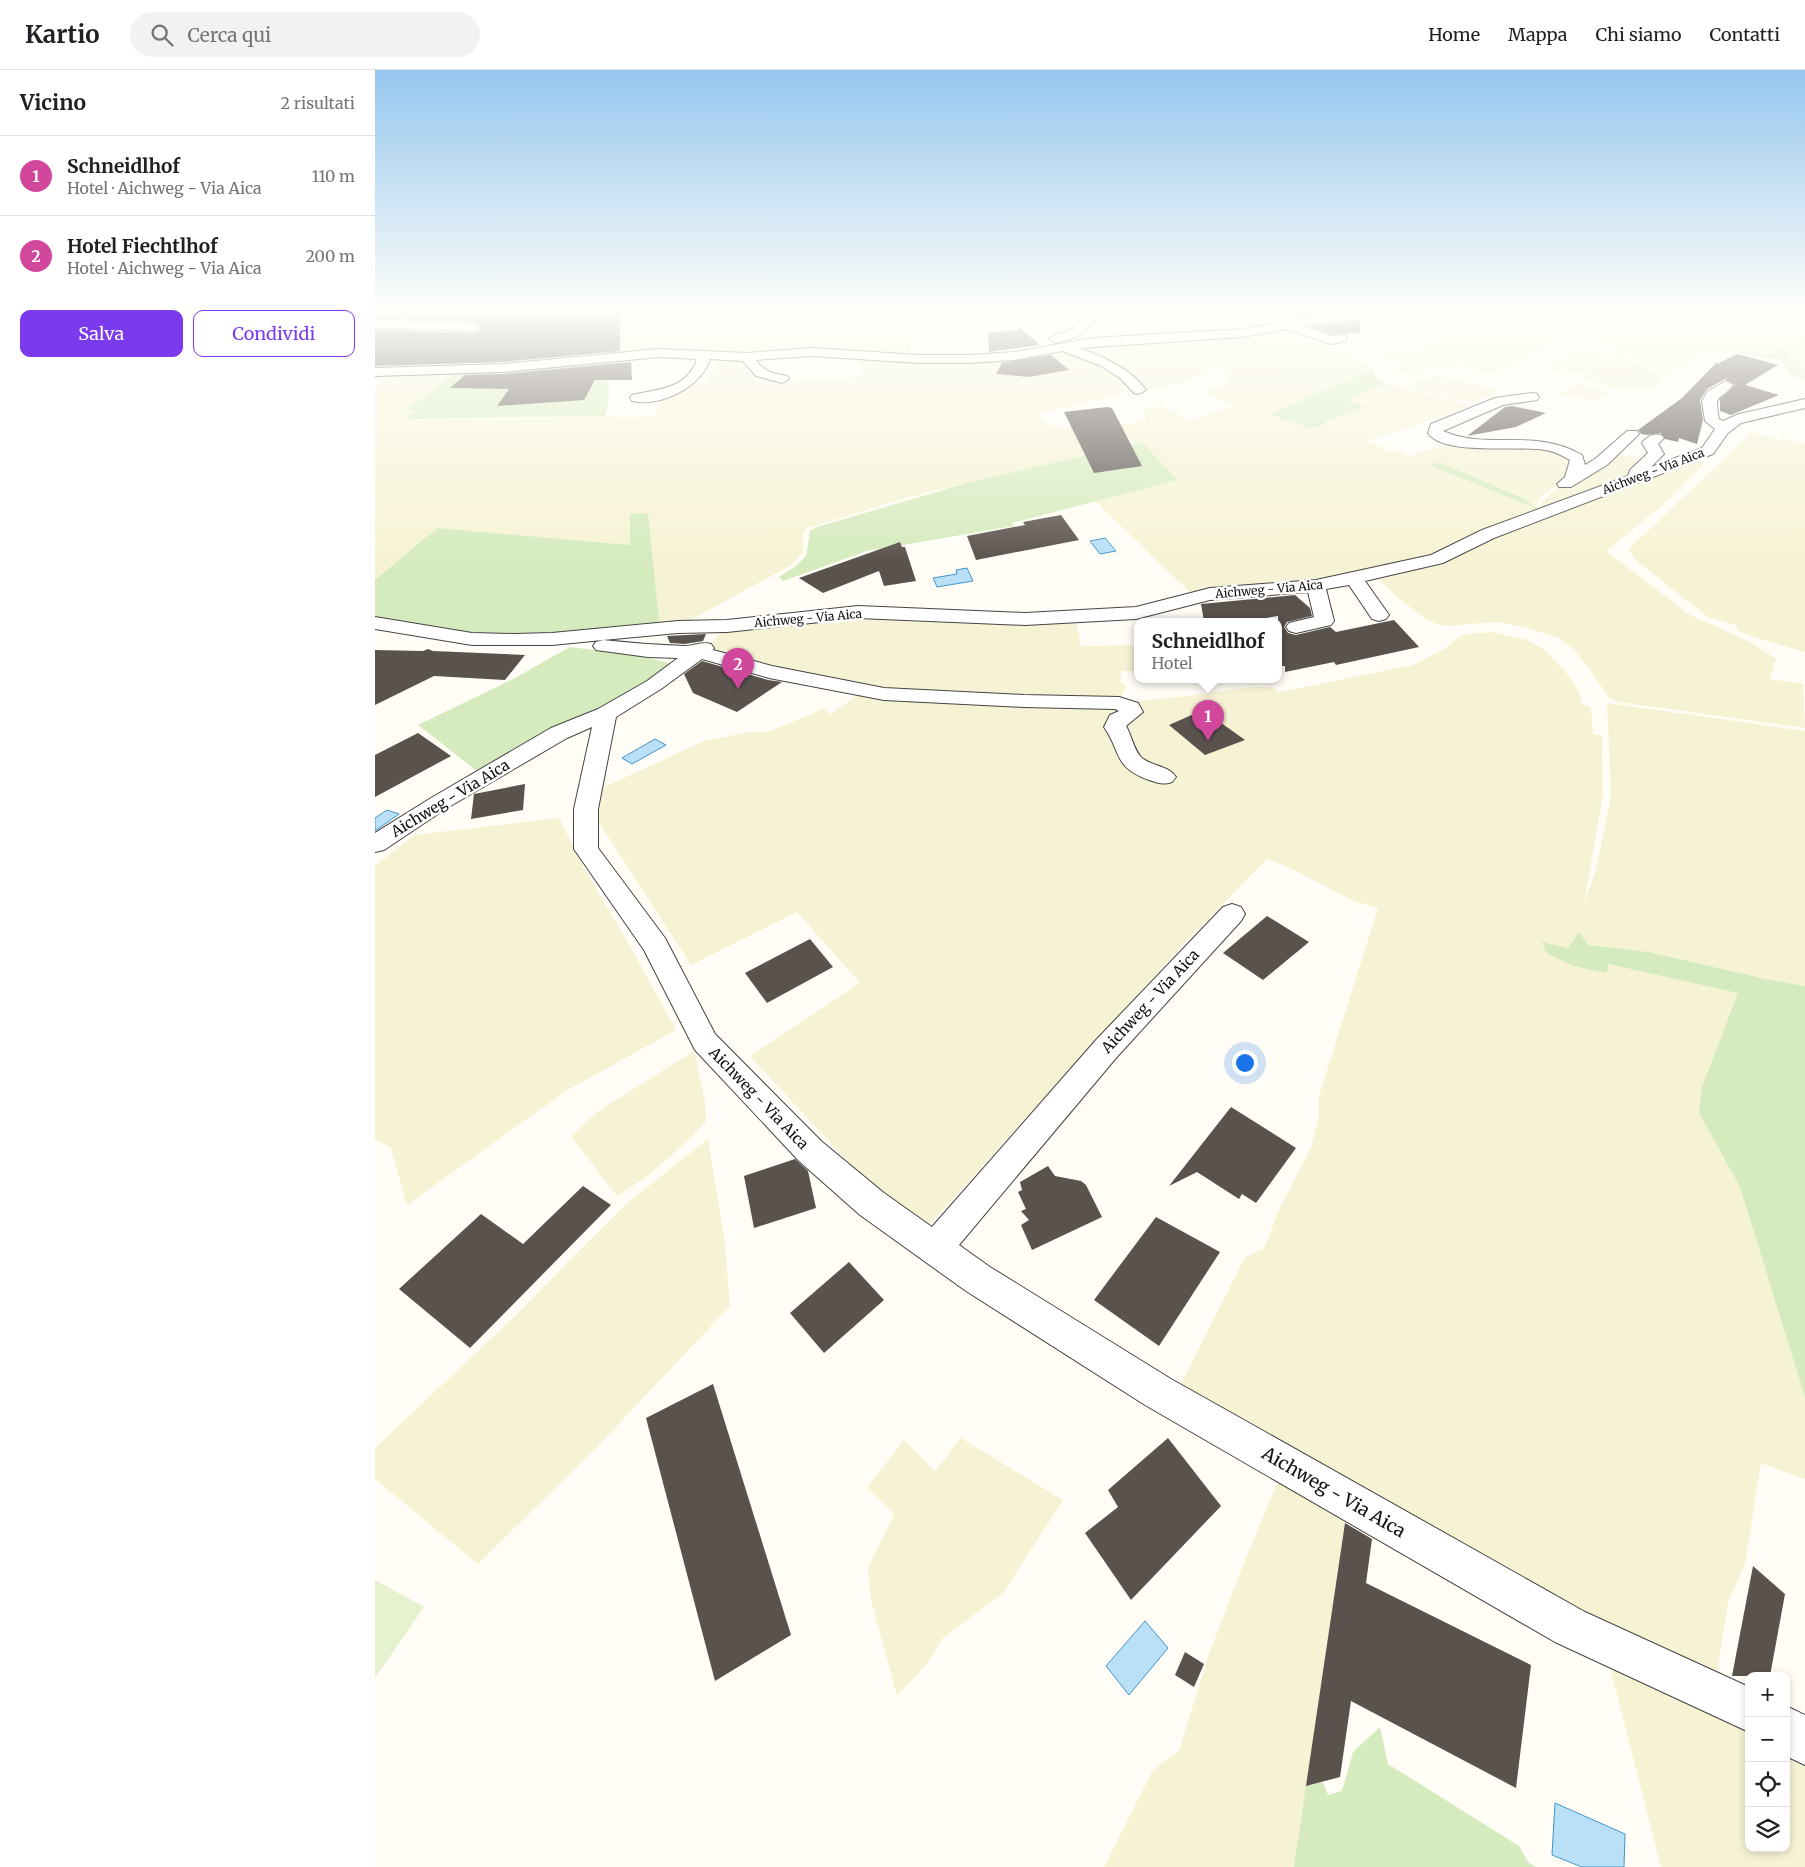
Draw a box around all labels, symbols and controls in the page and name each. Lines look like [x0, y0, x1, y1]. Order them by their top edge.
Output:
search box [130, 12, 480, 57]
text: Kartio [25, 19, 100, 50]
icon: search [148, 21, 176, 49]
text: Cerca qui [188, 23, 271, 47]
text: Home [1428, 23, 1480, 46]
text: Mappa [1508, 23, 1567, 46]
text: Chi siamo [1595, 23, 1682, 46]
text: Contatti [1710, 23, 1780, 46]
text: Vicino [20, 89, 86, 116]
text: 2 risultati [280, 93, 355, 113]
text: Schneidlhof [67, 154, 180, 178]
text: 1 [32, 166, 40, 186]
text: 110 m [312, 166, 355, 186]
text: Hotel · Aichweg - Via Aica [67, 178, 262, 198]
text: Hotel Fiechtlhof [67, 234, 218, 258]
text: 2 [31, 246, 41, 266]
text: 200 m [305, 246, 355, 266]
text: Hotel · Aichweg - Via Aica [67, 258, 262, 278]
button: Salva [20, 310, 183, 357]
button: Condividi [193, 310, 355, 357]
street label: Aichweg - Via Aica [1599, 444, 1707, 498]
street label: Aichweg - Via Aica [1214, 577, 1324, 601]
street label: Aichweg - Via Aica [753, 606, 863, 630]
popup [1134, 618, 1282, 683]
text: Schneidlhof [1152, 629, 1264, 653]
pin: 2 [722, 648, 754, 689]
text: Hotel [1152, 653, 1193, 673]
pin: 1 [1192, 700, 1224, 741]
street label: Aichweg - Via Aica [386, 755, 513, 841]
street label: Aichweg - Via Aica [1096, 945, 1203, 1058]
street label: Aichweg - Via Aica [705, 1042, 813, 1153]
your location [1232, 1050, 1258, 1076]
street label: Aichweg - Via Aica [1257, 1441, 1410, 1543]
map controls [1745, 1672, 1790, 1852]
button: + [1745, 1672, 1790, 1717]
button: − [1745, 1717, 1790, 1762]
button: locate [1745, 1762, 1790, 1807]
button: layers [1745, 1807, 1790, 1852]

